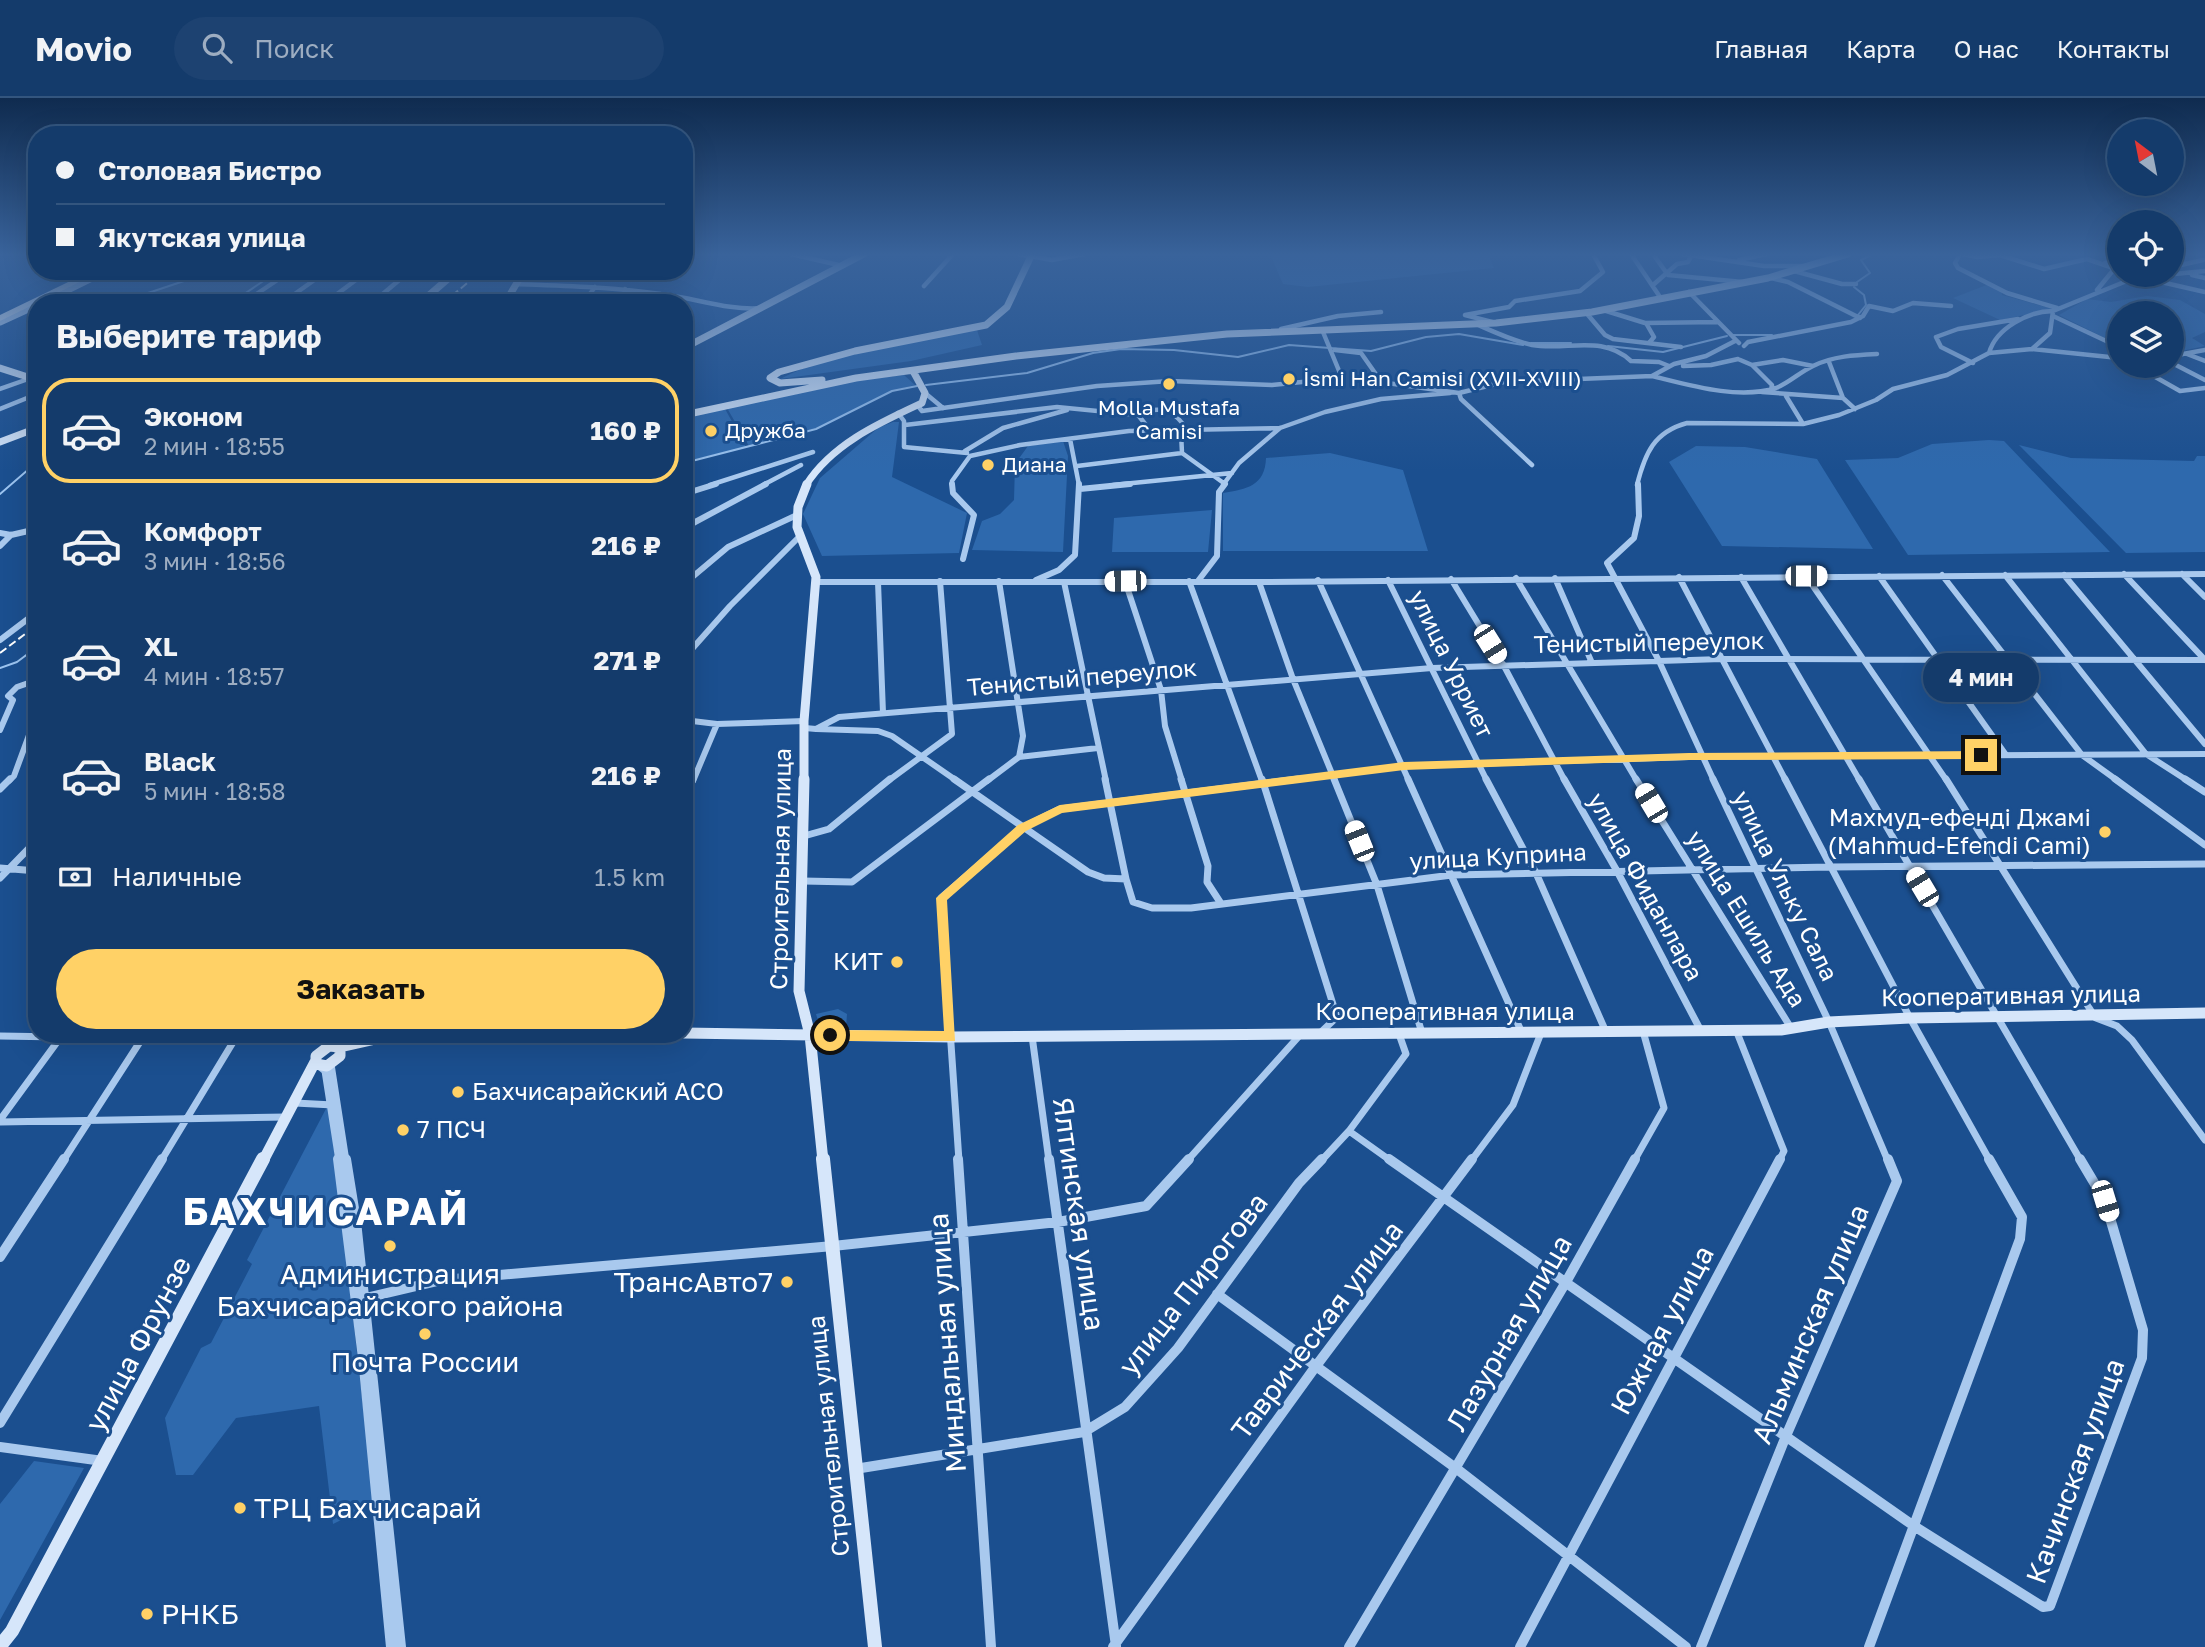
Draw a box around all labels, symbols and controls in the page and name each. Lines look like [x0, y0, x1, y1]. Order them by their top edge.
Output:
search box [174, 17, 664, 80]
text: Movio [35, 29, 132, 68]
icon: search [198, 29, 236, 67]
text: Поиск [254, 33, 334, 64]
text: Главная [1714, 34, 1808, 63]
text: Карта [1846, 34, 1916, 63]
text: О нас [1954, 34, 2019, 63]
text: Контакты [2057, 34, 2170, 63]
north arrow [2107, 119, 2184, 196]
map controls [2107, 119, 2184, 378]
text: Столовая Бистро [98, 155, 322, 186]
button: locate [2107, 210, 2184, 287]
text: Якутская улица [98, 222, 306, 253]
button: layers [2107, 301, 2184, 378]
text: Выберите тариф [56, 317, 322, 355]
place label: İsmi Han Camisi (XVII-XVIII) [1303, 365, 1582, 391]
marker: İsmi Han Camisi (XVII-XVIII) [1281, 371, 1297, 387]
marker: Molla Mustafa Camisi [1161, 376, 1177, 392]
place label: Molla Mustafa Camisi [1098, 394, 1240, 444]
icon: car [60, 399, 123, 462]
text: Эконом [144, 401, 243, 432]
text: 160 ₽ [590, 415, 661, 446]
place label: Дружба [725, 417, 806, 443]
marker: Дружба [703, 423, 719, 439]
text: 2 мин · 18:55 [144, 432, 285, 460]
place label: Диана [1002, 451, 1067, 477]
marker: Диана [980, 457, 996, 473]
icon: car [60, 514, 123, 577]
text: Комфорт [144, 516, 262, 547]
text: 216 ₽ [591, 530, 661, 561]
text: 3 мин · 18:56 [144, 547, 286, 575]
car [1786, 566, 1828, 587]
car [1104, 570, 1147, 592]
street label: улица Урриет [1404, 585, 1501, 742]
car [1470, 621, 1511, 667]
street label: Тенистый переулок [1533, 625, 1765, 658]
icon: car [60, 629, 123, 692]
text: XL [144, 631, 178, 662]
text: 271 ₽ [594, 645, 661, 676]
street label: Тенистый переулок [966, 652, 1198, 701]
callout: 4 мин [1923, 654, 2039, 702]
text: 4 мин · 18:57 [144, 662, 284, 690]
text: 4 мин [1949, 663, 2013, 691]
route end [1965, 739, 1997, 771]
icon: car [60, 744, 123, 807]
text: Black [144, 746, 216, 777]
street label: Строительная улица [763, 748, 796, 990]
text: 216 ₽ [591, 760, 661, 791]
text: 5 мин · 18:58 [144, 777, 286, 805]
car [1632, 780, 1671, 826]
street label: улица Ульку Сала [1728, 785, 1845, 985]
street label: улица Фиданлара [1583, 787, 1710, 985]
place label: Махмуд-ефенді Джамі (Mahmud-Efendi Cami) [1828, 802, 2091, 859]
car [1342, 818, 1377, 864]
marker: Махмуд-ефенді Джамі (Mahmud-Efendi Cami) [2097, 824, 2113, 840]
street label: улица Ешиль Ада [1681, 825, 1813, 1012]
street label: улица Куприна [1408, 836, 1587, 875]
icon: cash [56, 858, 94, 896]
text: Наличные [112, 861, 242, 892]
text: 1.5 km [595, 863, 665, 891]
car [1903, 864, 1942, 910]
place label: КИТ [833, 946, 883, 975]
button: Заказать [56, 949, 665, 1029]
marker: КИТ [889, 954, 905, 970]
street label: Кооперативная улица [1881, 978, 2141, 1011]
street label: Кооперативная улица [1315, 996, 1575, 1025]
route start [814, 1019, 846, 1051]
place label: Бахчисарайский АСО [472, 1076, 724, 1105]
marker: Бахчисарайский АСО [450, 1084, 466, 1100]
street label: Ялтинская улица [1047, 1095, 1112, 1333]
place label: 7 ПСЧ [417, 1114, 486, 1143]
marker: 7 ПСЧ [395, 1122, 411, 1138]
car [2089, 1178, 2122, 1224]
street label: улица Пирогова [1111, 1186, 1274, 1381]
district label: БАХЧИСАРАЙ [183, 1188, 469, 1233]
street label: Альминская улица [1744, 1199, 1875, 1448]
street label: Миндальная улица [921, 1212, 972, 1474]
street label: Таврическая улица [1224, 1214, 1409, 1445]
street label: Лазурная улица [1439, 1229, 1578, 1437]
marker: Администрация Бахчисарайского района [382, 1238, 398, 1254]
street label: Южная улица [1603, 1240, 1720, 1420]
street label: улица Фрунзе [78, 1251, 198, 1437]
place label: Администрация Бахчисарайского района [216, 1257, 564, 1322]
place label: ТрансАвто7 [613, 1265, 773, 1298]
marker: ТрансАвто7 [779, 1274, 795, 1290]
street label: Строительная улица [800, 1314, 855, 1558]
marker: Почта России [417, 1326, 433, 1342]
place label: Почта России [331, 1345, 519, 1378]
street label: Качинская улица [2019, 1354, 2131, 1588]
place label: ТРЦ Бахчисарай [254, 1491, 482, 1524]
marker: ТРЦ Бахчисарай [232, 1500, 248, 1516]
place label: РНКБ [161, 1597, 239, 1630]
marker: РНКБ [139, 1606, 155, 1622]

